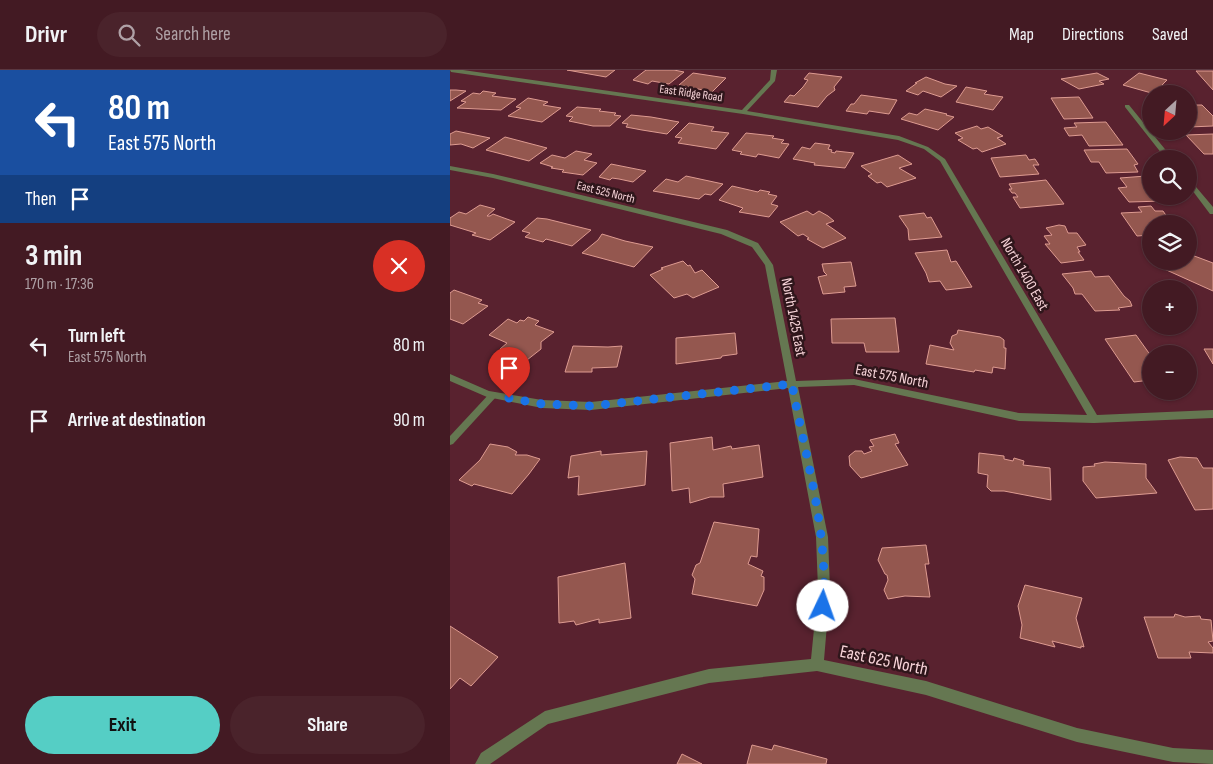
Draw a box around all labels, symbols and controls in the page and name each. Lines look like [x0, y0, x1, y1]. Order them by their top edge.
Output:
search box [97, 12, 447, 57]
text: Drivr [25, 20, 67, 49]
icon: search [115, 21, 143, 49]
text: Search here [155, 23, 231, 46]
text: Map [1009, 24, 1034, 45]
text: Directions [1062, 24, 1124, 45]
text: Saved [1152, 24, 1188, 45]
street label: East Ridge Road [658, 82, 723, 105]
north arrow [1142, 85, 1198, 140]
map controls [1142, 85, 1197, 400]
text: 80 m [108, 87, 170, 130]
icon: left [25, 90, 90, 155]
text: East 575 North [108, 130, 216, 157]
button: search [1142, 150, 1197, 205]
street label: East 525 North [575, 178, 636, 207]
icon: arrive [66, 185, 94, 213]
text: Then [25, 188, 56, 211]
button: layers [1142, 215, 1197, 270]
street label: North 1400 East [996, 235, 1053, 314]
text: 3 min [25, 238, 82, 274]
button: close [373, 240, 425, 292]
text: 170 m · 17:36 [25, 275, 94, 294]
street label: North 1425 East [777, 276, 811, 358]
button: + [1142, 280, 1197, 335]
text: Turn left [68, 325, 125, 348]
icon: left [25, 332, 53, 360]
text: 80 m [393, 334, 425, 357]
button: − [1142, 345, 1197, 400]
pin [488, 347, 530, 398]
text: East 575 North [68, 348, 147, 367]
icon: arrive [495, 354, 523, 382]
street label: East 575 North [854, 360, 930, 393]
icon: arrive [25, 407, 53, 435]
text: Arrive at destination [68, 409, 206, 432]
text: 90 m [393, 409, 425, 432]
position arrow [796, 579, 848, 631]
street label: East 625 North [838, 641, 930, 680]
button: Exit [25, 696, 220, 754]
button: Share [230, 696, 425, 754]

